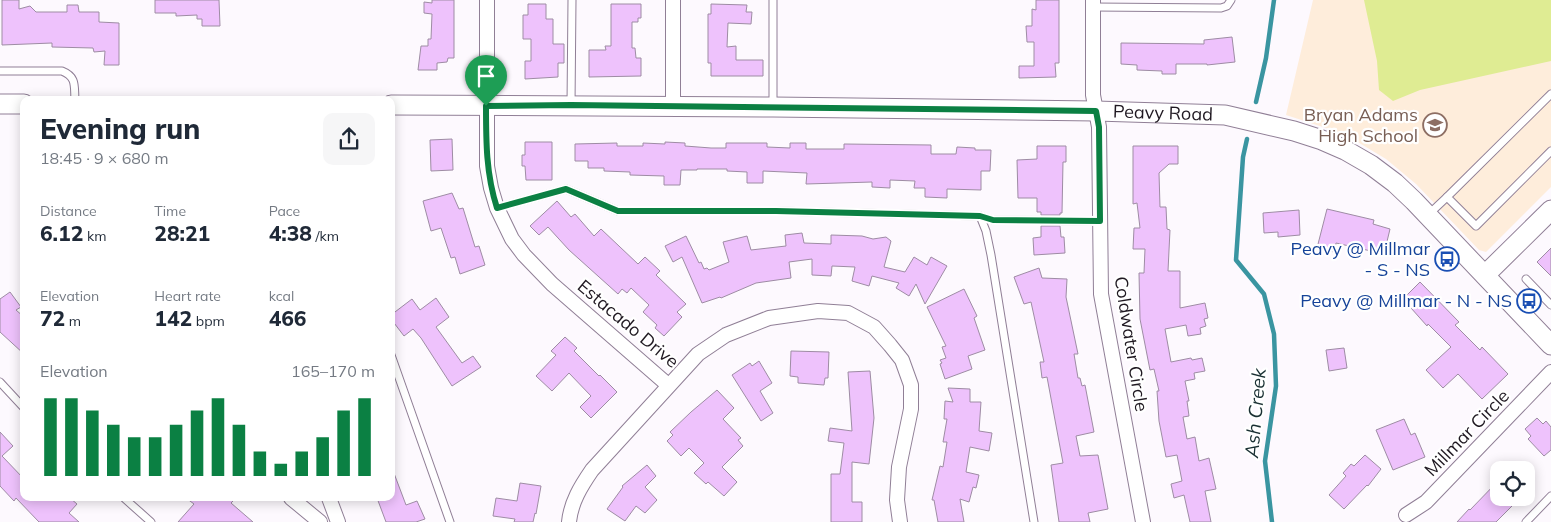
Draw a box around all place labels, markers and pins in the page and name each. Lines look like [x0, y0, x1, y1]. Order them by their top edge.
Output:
pin [465, 55, 507, 106]
place label: Bryan Adams High School [1304, 103, 1418, 147]
school or university icon: Bryan Adams High School [1422, 112, 1448, 138]
place label: Peavy @ Millmar - S - NS [1291, 237, 1430, 281]
bus stop icon: Peavy @ Millmar - S - NS [1434, 246, 1460, 272]
bus stop icon: Peavy @ Millmar - N - NS [1516, 288, 1542, 314]
place label: Peavy @ Millmar - N - NS [1300, 289, 1512, 312]

